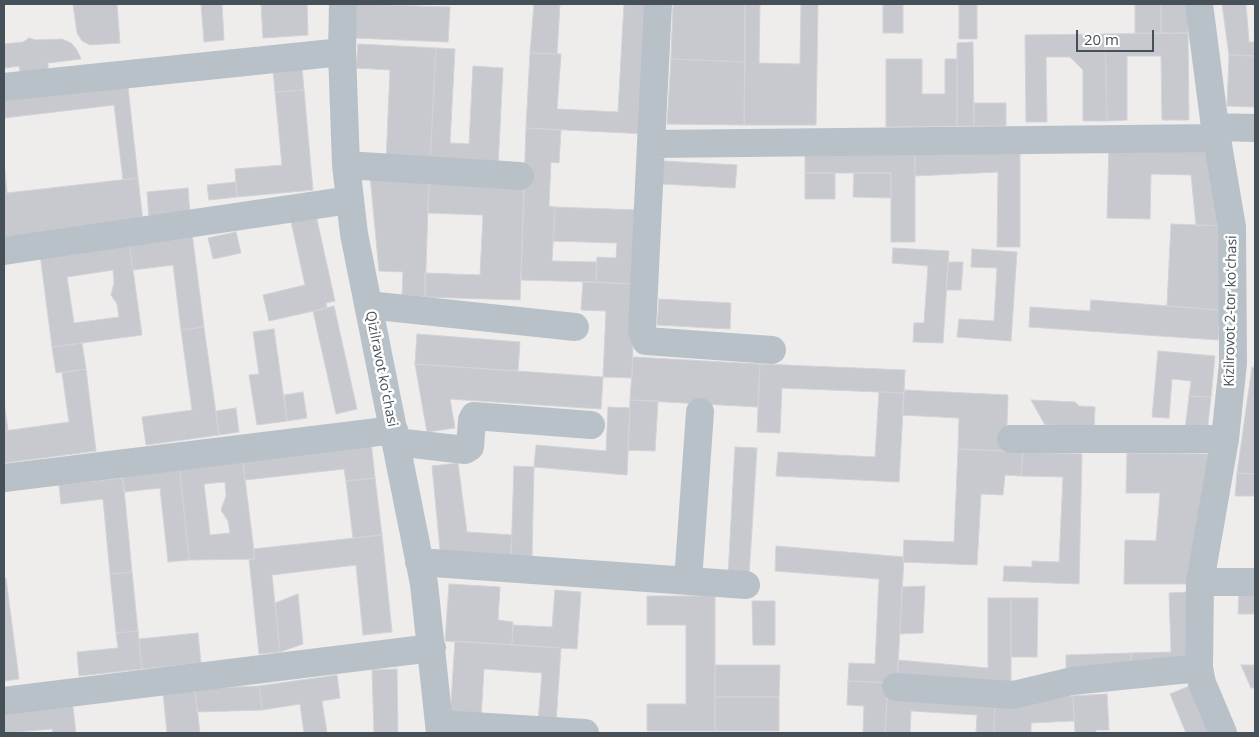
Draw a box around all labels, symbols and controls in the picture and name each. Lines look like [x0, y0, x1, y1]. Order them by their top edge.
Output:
scale bar [1079, 20, 1156, 52]
text: 20 m [1084, 29, 1119, 49]
street label: Kizilrovot 2-tor koʻchasi [1221, 235, 1241, 387]
street label: Qizilravot koʻchasi [362, 310, 400, 428]

